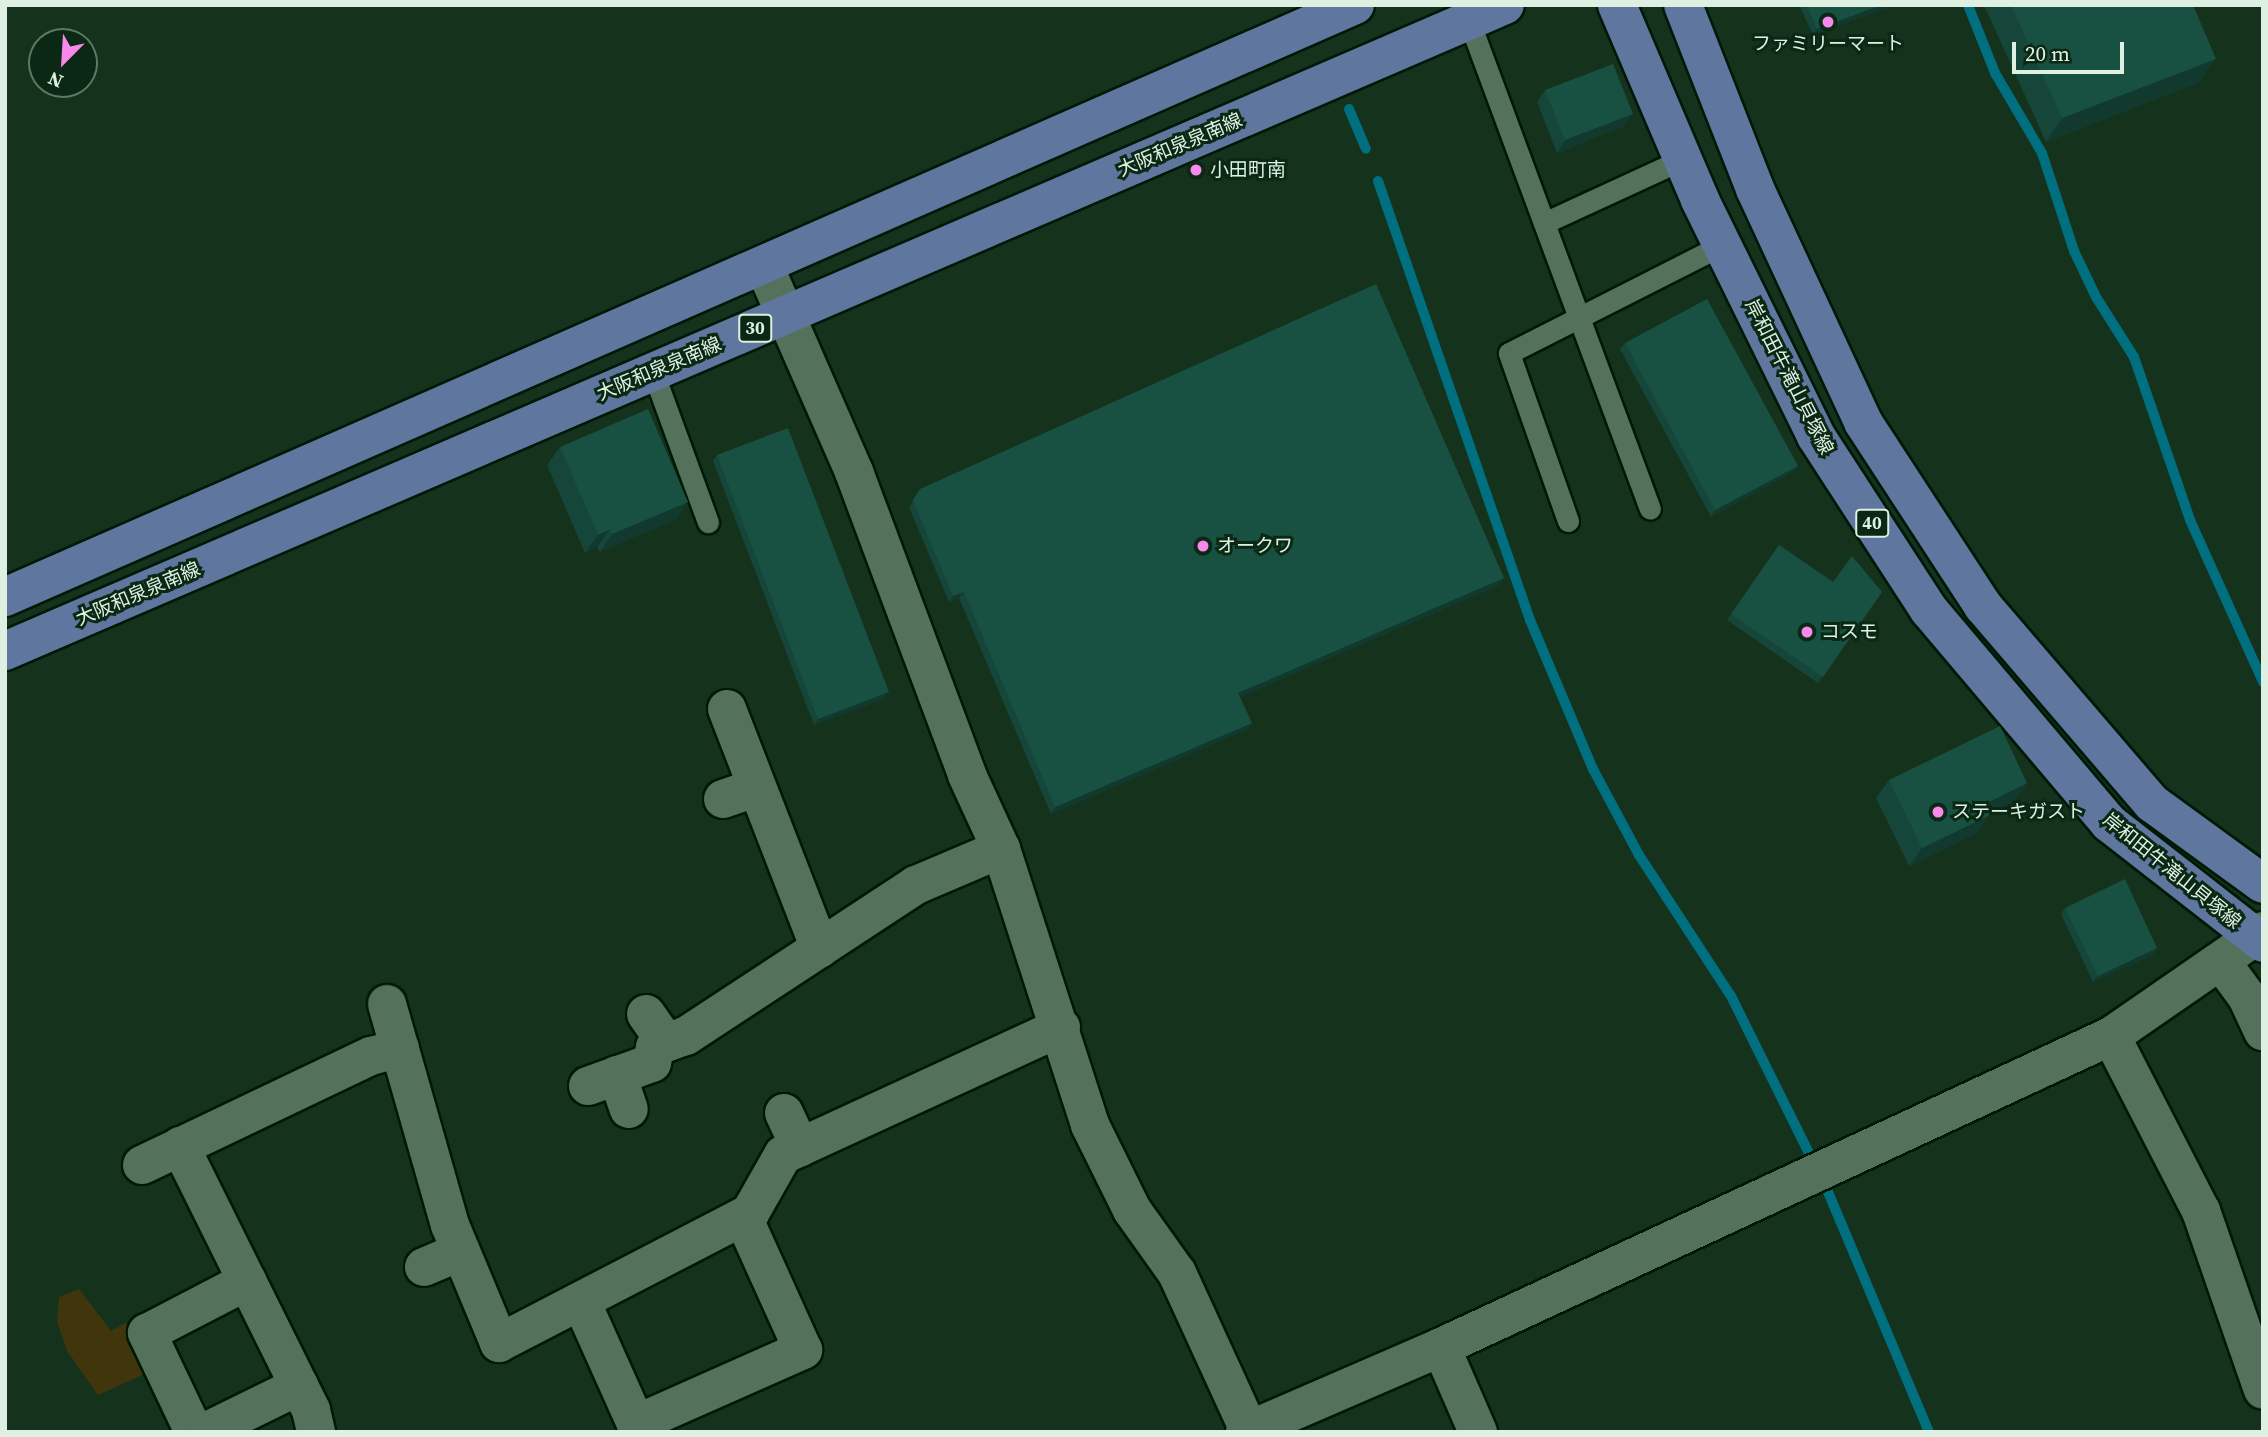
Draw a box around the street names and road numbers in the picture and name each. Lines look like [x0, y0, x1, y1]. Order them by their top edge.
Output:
street label: 大阪和泉泉南線 [1114, 109, 1246, 181]
street label: 岸和田牛滝山貝塚線 [1740, 296, 1838, 458]
road number: 30 [738, 314, 772, 342]
street label: 大阪和泉泉南線 [593, 333, 725, 405]
road number: 40 [1854, 508, 1890, 538]
street label: 大阪和泉泉南線 [72, 558, 204, 630]
street label: 岸和田牛滝山貝塚線 [2098, 808, 2246, 934]

